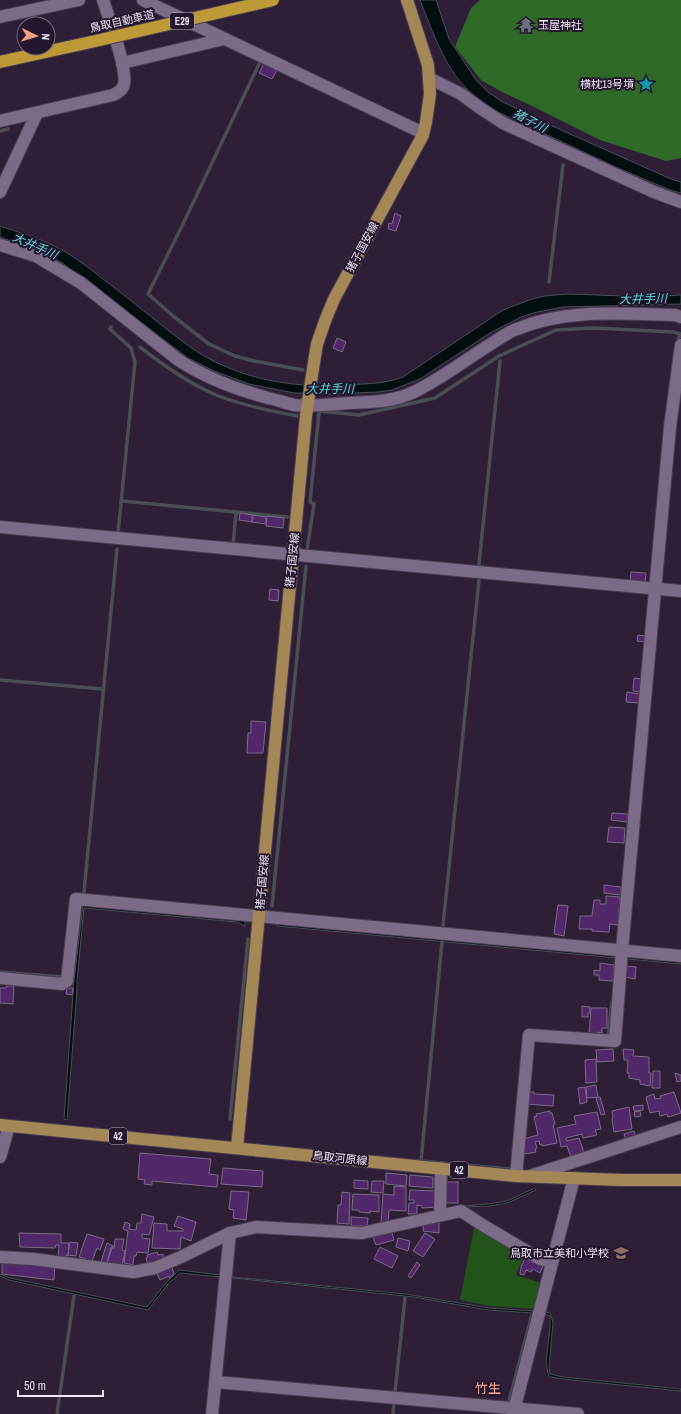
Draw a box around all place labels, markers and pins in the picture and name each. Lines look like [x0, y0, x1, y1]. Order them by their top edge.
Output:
temple icon: 玉屋神社 [517, 16, 535, 34]
place label: 玉屋神社 [538, 18, 582, 32]
place icon: 横枕13号墳 [637, 75, 655, 93]
place label: 横枕13号墳 [580, 77, 634, 91]
school or university icon: 鳥取市立美和小学校 [612, 1244, 630, 1262]
place label: 鳥取市立美和小学校 [510, 1246, 609, 1260]

